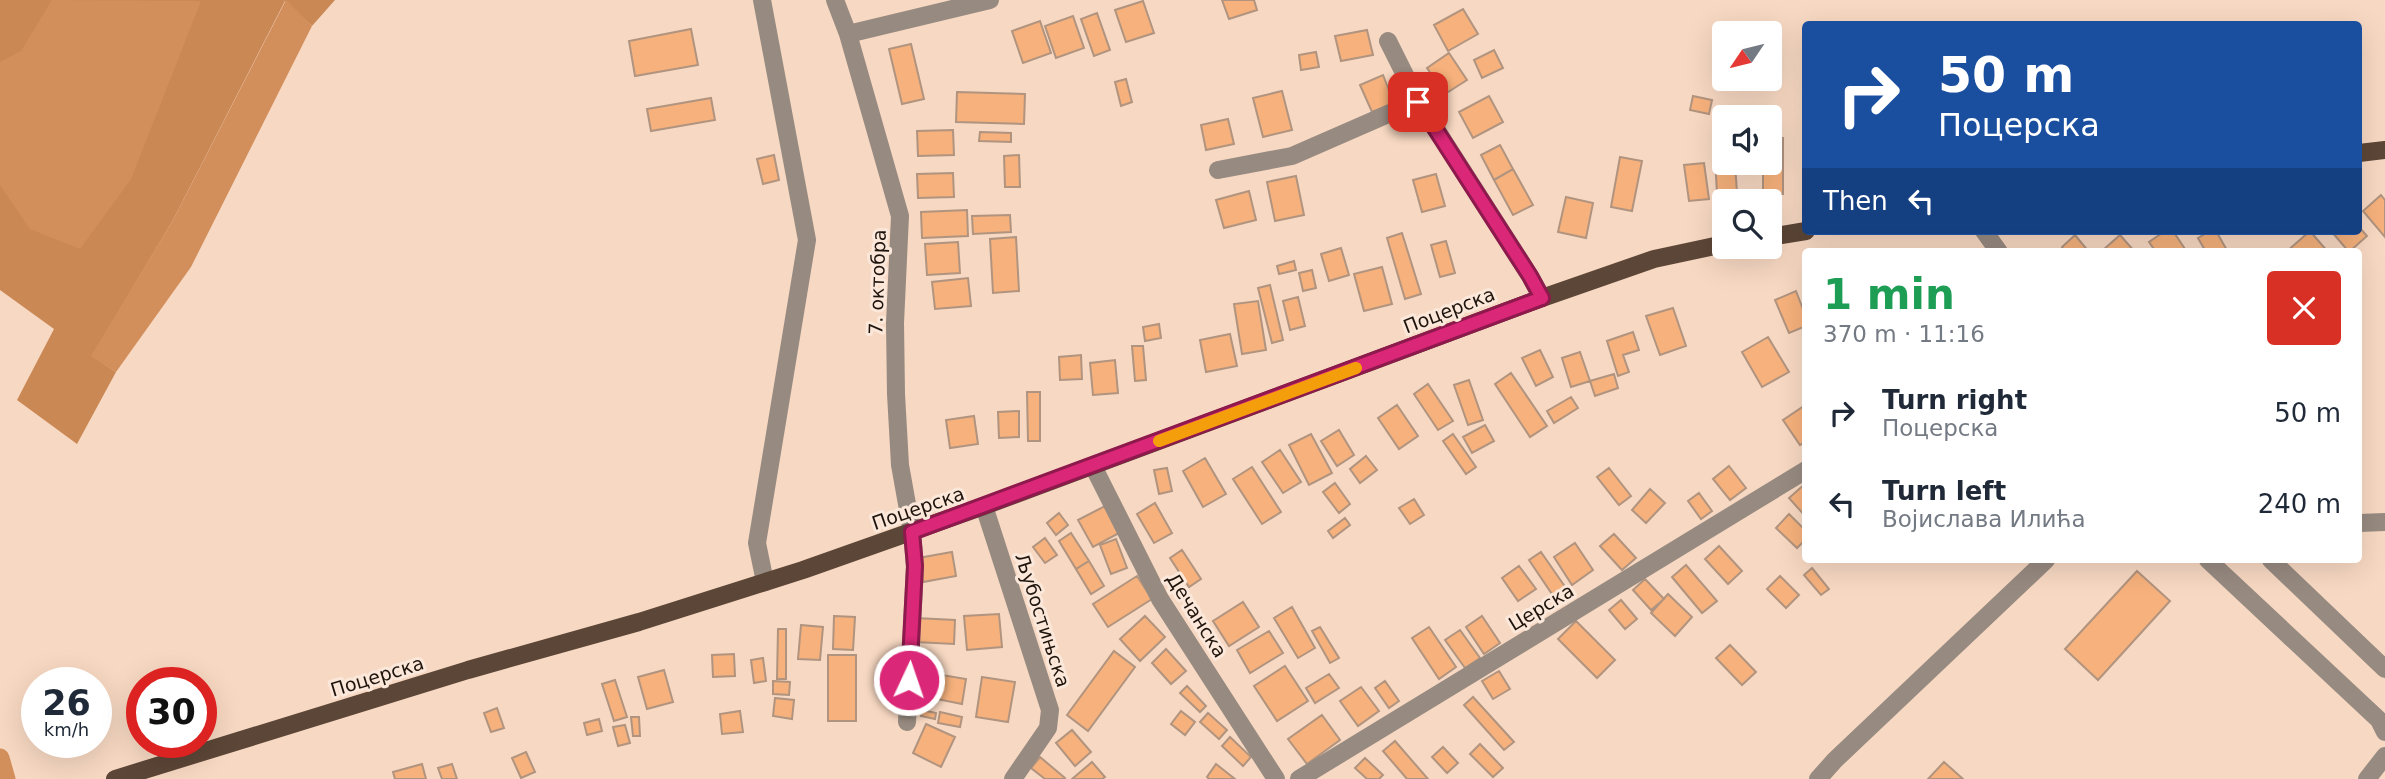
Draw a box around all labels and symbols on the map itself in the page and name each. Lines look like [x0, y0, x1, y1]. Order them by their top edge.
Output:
north arrow [1712, 21, 1782, 91]
pin [1388, 72, 1448, 132]
street label: 7. октобра [864, 229, 890, 335]
street label: Поцерска [1400, 282, 1498, 338]
street label: Поцерска [869, 482, 967, 534]
street label: Љубостињска [1011, 550, 1075, 690]
street label: Дечанска [1162, 569, 1232, 661]
street label: Церска [1504, 579, 1578, 635]
position arrow [872, 643, 946, 717]
street label: Поцерска [328, 651, 426, 701]
speed limit sign: 30 [126, 667, 217, 758]

